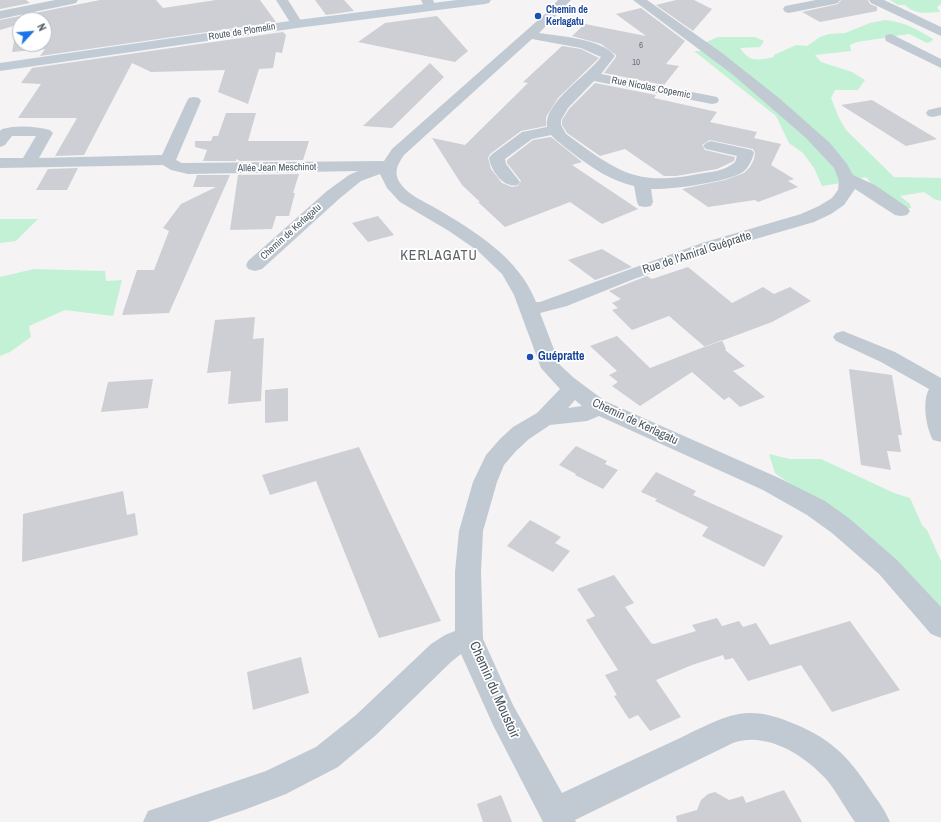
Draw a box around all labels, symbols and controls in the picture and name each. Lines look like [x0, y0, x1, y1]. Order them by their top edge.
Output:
place label: Chemin de Kerlagatu [546, 4, 588, 28]
marker: Chemin de Kerlagatu [533, 11, 543, 21]
north arrow [12, 12, 52, 52]
text: N [34, 21, 50, 33]
street label: Route de Plomelin [208, 21, 276, 43]
house number: 6 [639, 41, 643, 51]
house number: 10 [632, 58, 640, 68]
street label: Rue Nicolas Copernic [610, 74, 692, 102]
street label: Allée Jean Meschinot [238, 161, 316, 175]
street label: Chemin de Kerlagatu [258, 202, 324, 262]
street label: Rue de l'Amiral Guépratte [641, 229, 753, 277]
district label: KERLAGATU [400, 248, 478, 264]
place label: Guépratte [538, 350, 584, 364]
marker: Guépratte [525, 352, 535, 362]
street label: Chemin de Kerlagatu [590, 396, 680, 448]
street label: Chemin du Moustoir [465, 639, 523, 741]

